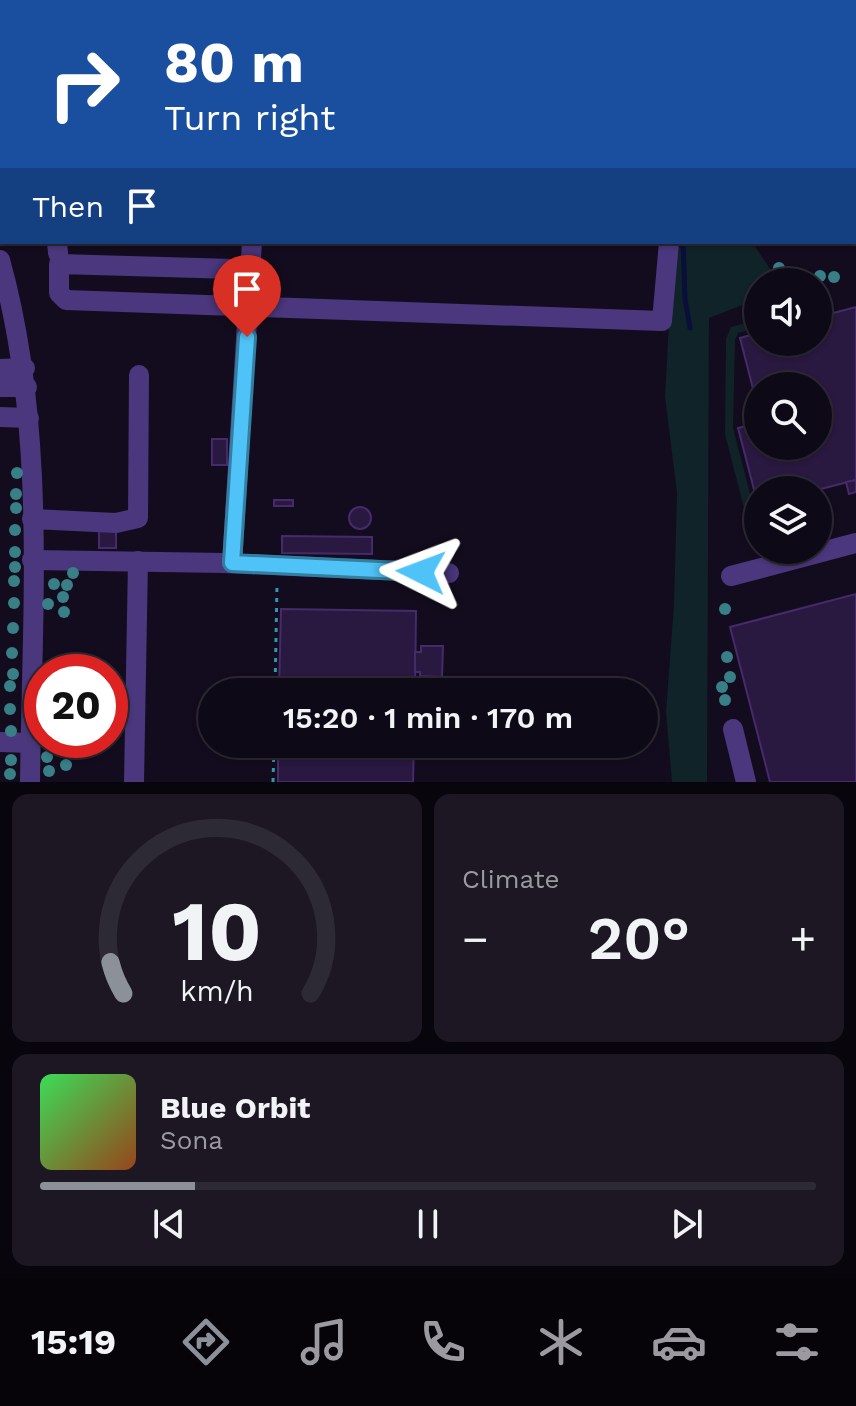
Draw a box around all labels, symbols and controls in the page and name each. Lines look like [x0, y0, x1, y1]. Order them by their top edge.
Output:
text: 80 m [164, 30, 304, 96]
icon: right [32, 32, 136, 136]
text: Turn right [164, 97, 335, 139]
icon: arrive [120, 184, 164, 228]
text: Then [32, 189, 104, 224]
pin [213, 255, 281, 337]
icon: arrive [225, 267, 269, 311]
map controls [744, 268, 832, 564]
button: sound [744, 268, 832, 356]
button: search [744, 372, 832, 460]
button: layers [744, 476, 832, 564]
position arrow [379, 530, 463, 614]
speed limit sign: 20 [24, 654, 128, 758]
text: 15:20 · 1 min · 170 m [283, 700, 573, 735]
text: Climate [462, 864, 560, 894]
text: 10 [172, 883, 262, 980]
text: 20° [588, 903, 690, 974]
text: − [462, 913, 489, 965]
text: + [789, 913, 816, 965]
text: km/h [180, 974, 254, 1008]
text: Blue Orbit [160, 1090, 310, 1125]
text: Sona [160, 1125, 223, 1155]
icon: previous [147, 1202, 191, 1246]
icon: pause [406, 1202, 450, 1246]
icon: next [665, 1202, 709, 1246]
icon: directions [178, 1314, 234, 1370]
icon: music [296, 1314, 352, 1370]
icon: phone [415, 1314, 471, 1370]
icon: climate [533, 1314, 589, 1370]
icon: car [651, 1314, 707, 1370]
icon: filters [769, 1314, 825, 1370]
text: 15:19 [31, 1321, 116, 1363]

